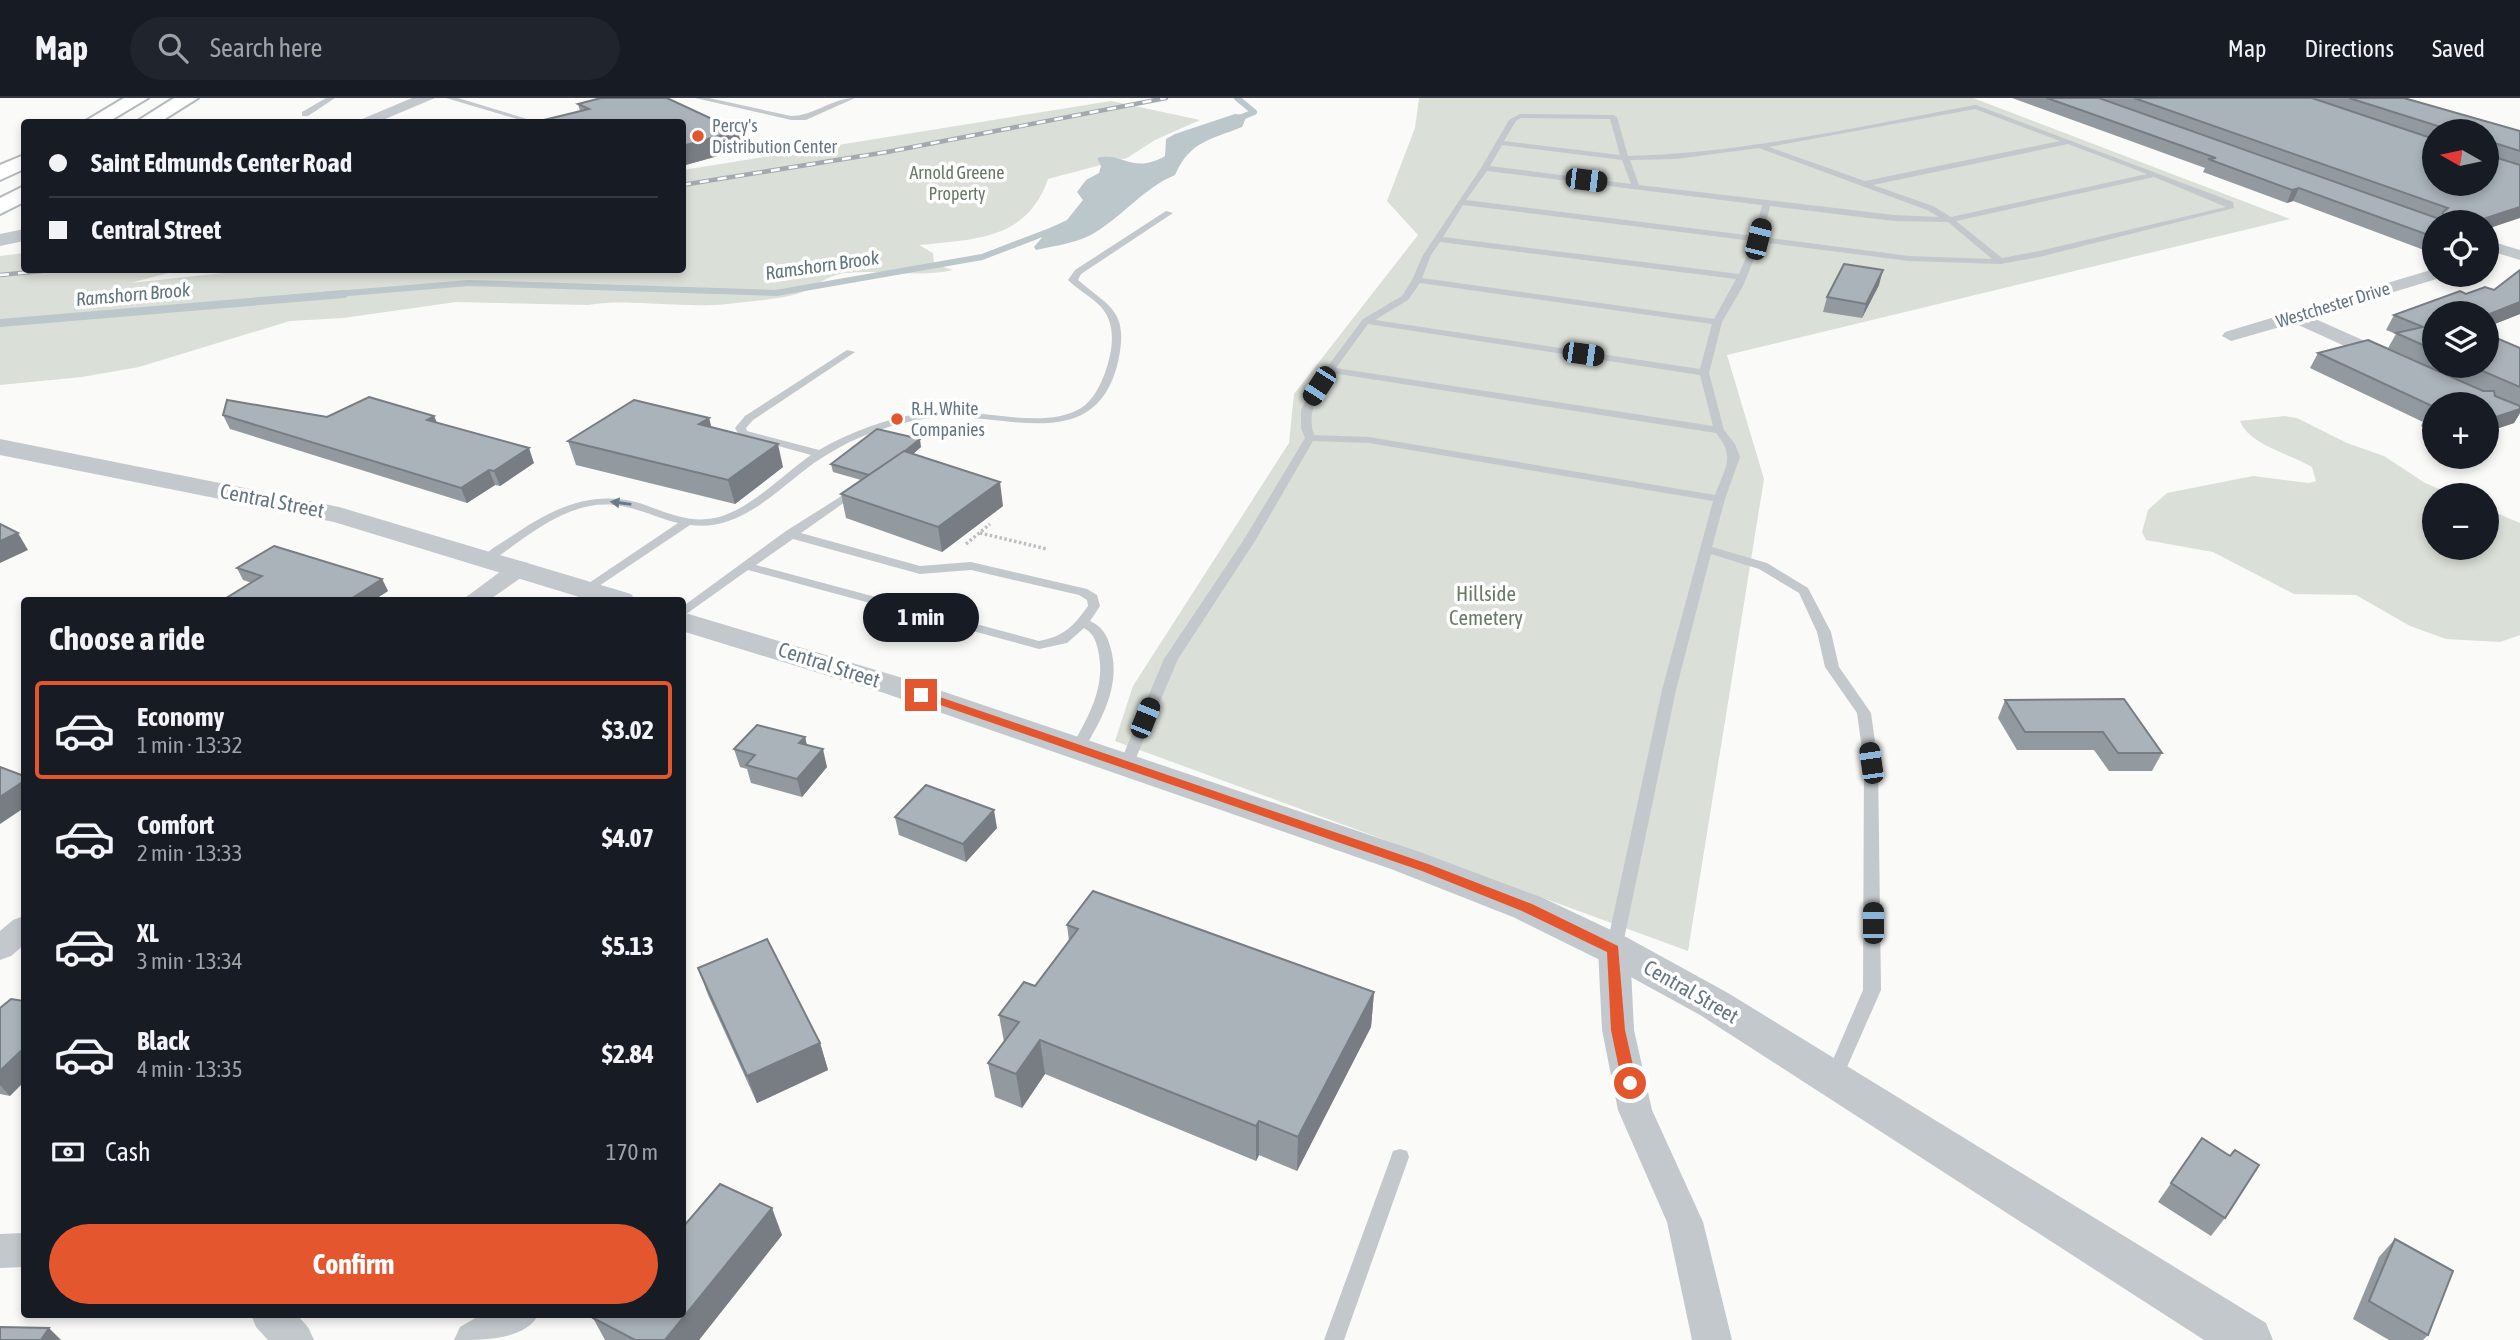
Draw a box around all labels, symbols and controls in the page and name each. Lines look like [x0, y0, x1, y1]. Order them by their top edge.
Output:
search box [130, 17, 620, 80]
text: Map [35, 29, 88, 67]
icon: search [154, 29, 192, 67]
text: Search here [210, 33, 322, 63]
text: Map [2228, 35, 2266, 62]
text: Directions [2304, 35, 2394, 62]
text: Saved [2432, 35, 2485, 62]
place label: Percy's Distribution Center [712, 115, 838, 157]
north arrow [2422, 119, 2499, 196]
map controls [2422, 119, 2499, 560]
marker: Percy's Distribution Center [690, 128, 706, 144]
text: Saint Edmunds Center Road [91, 148, 352, 178]
park label: Arnold Greene Property [910, 162, 1004, 204]
car [1564, 167, 1609, 193]
button: locate [2422, 210, 2499, 287]
text: Central Street [91, 215, 221, 245]
car [1743, 216, 1774, 262]
water label: Ramshorn Brook [764, 246, 881, 284]
street label: Westchester Drive [2273, 277, 2392, 332]
water label: Ramshorn Brook [75, 278, 192, 310]
button: layers [2422, 301, 2499, 378]
car [1561, 341, 1606, 367]
car [1299, 363, 1340, 409]
button: + [2422, 392, 2499, 469]
place label: R.H. White Companies [911, 398, 985, 440]
marker: R.H. White Companies [889, 411, 905, 427]
street label: Central Street [218, 478, 326, 522]
button: − [2422, 483, 2499, 560]
one-way arrow [610, 497, 632, 508]
park label: Hillside Cemetery [1449, 581, 1523, 629]
callout: 1 min [863, 594, 979, 642]
text: 1 min [898, 604, 944, 630]
text: Choose a ride [49, 620, 205, 657]
street label: Central Street [776, 636, 883, 692]
route end [905, 679, 937, 711]
car [1128, 695, 1163, 741]
icon: car [53, 699, 116, 762]
text: Economy [137, 702, 224, 732]
text: $3.02 [602, 715, 654, 745]
text: 1 min · 13:32 [137, 732, 243, 758]
car [1858, 741, 1885, 785]
icon: car [53, 807, 116, 870]
text: Comfort [137, 810, 214, 840]
text: $4.07 [602, 823, 654, 853]
text: 2 min · 13:33 [137, 840, 243, 866]
car [1863, 902, 1884, 944]
icon: car [53, 915, 116, 978]
text: XL [137, 918, 159, 948]
text: $5.13 [602, 931, 654, 961]
text: 3 min · 13:34 [137, 948, 243, 974]
street label: Central Street [1640, 954, 1743, 1028]
icon: car [53, 1023, 116, 1086]
text: Black [137, 1026, 189, 1056]
text: $2.84 [602, 1039, 654, 1069]
text: 4 min · 13:35 [137, 1056, 243, 1082]
route start [1614, 1067, 1646, 1099]
icon: cash [49, 1133, 87, 1171]
text: Cash [105, 1137, 151, 1167]
text: 170 m [606, 1139, 658, 1165]
button: Confirm [49, 1224, 658, 1304]

